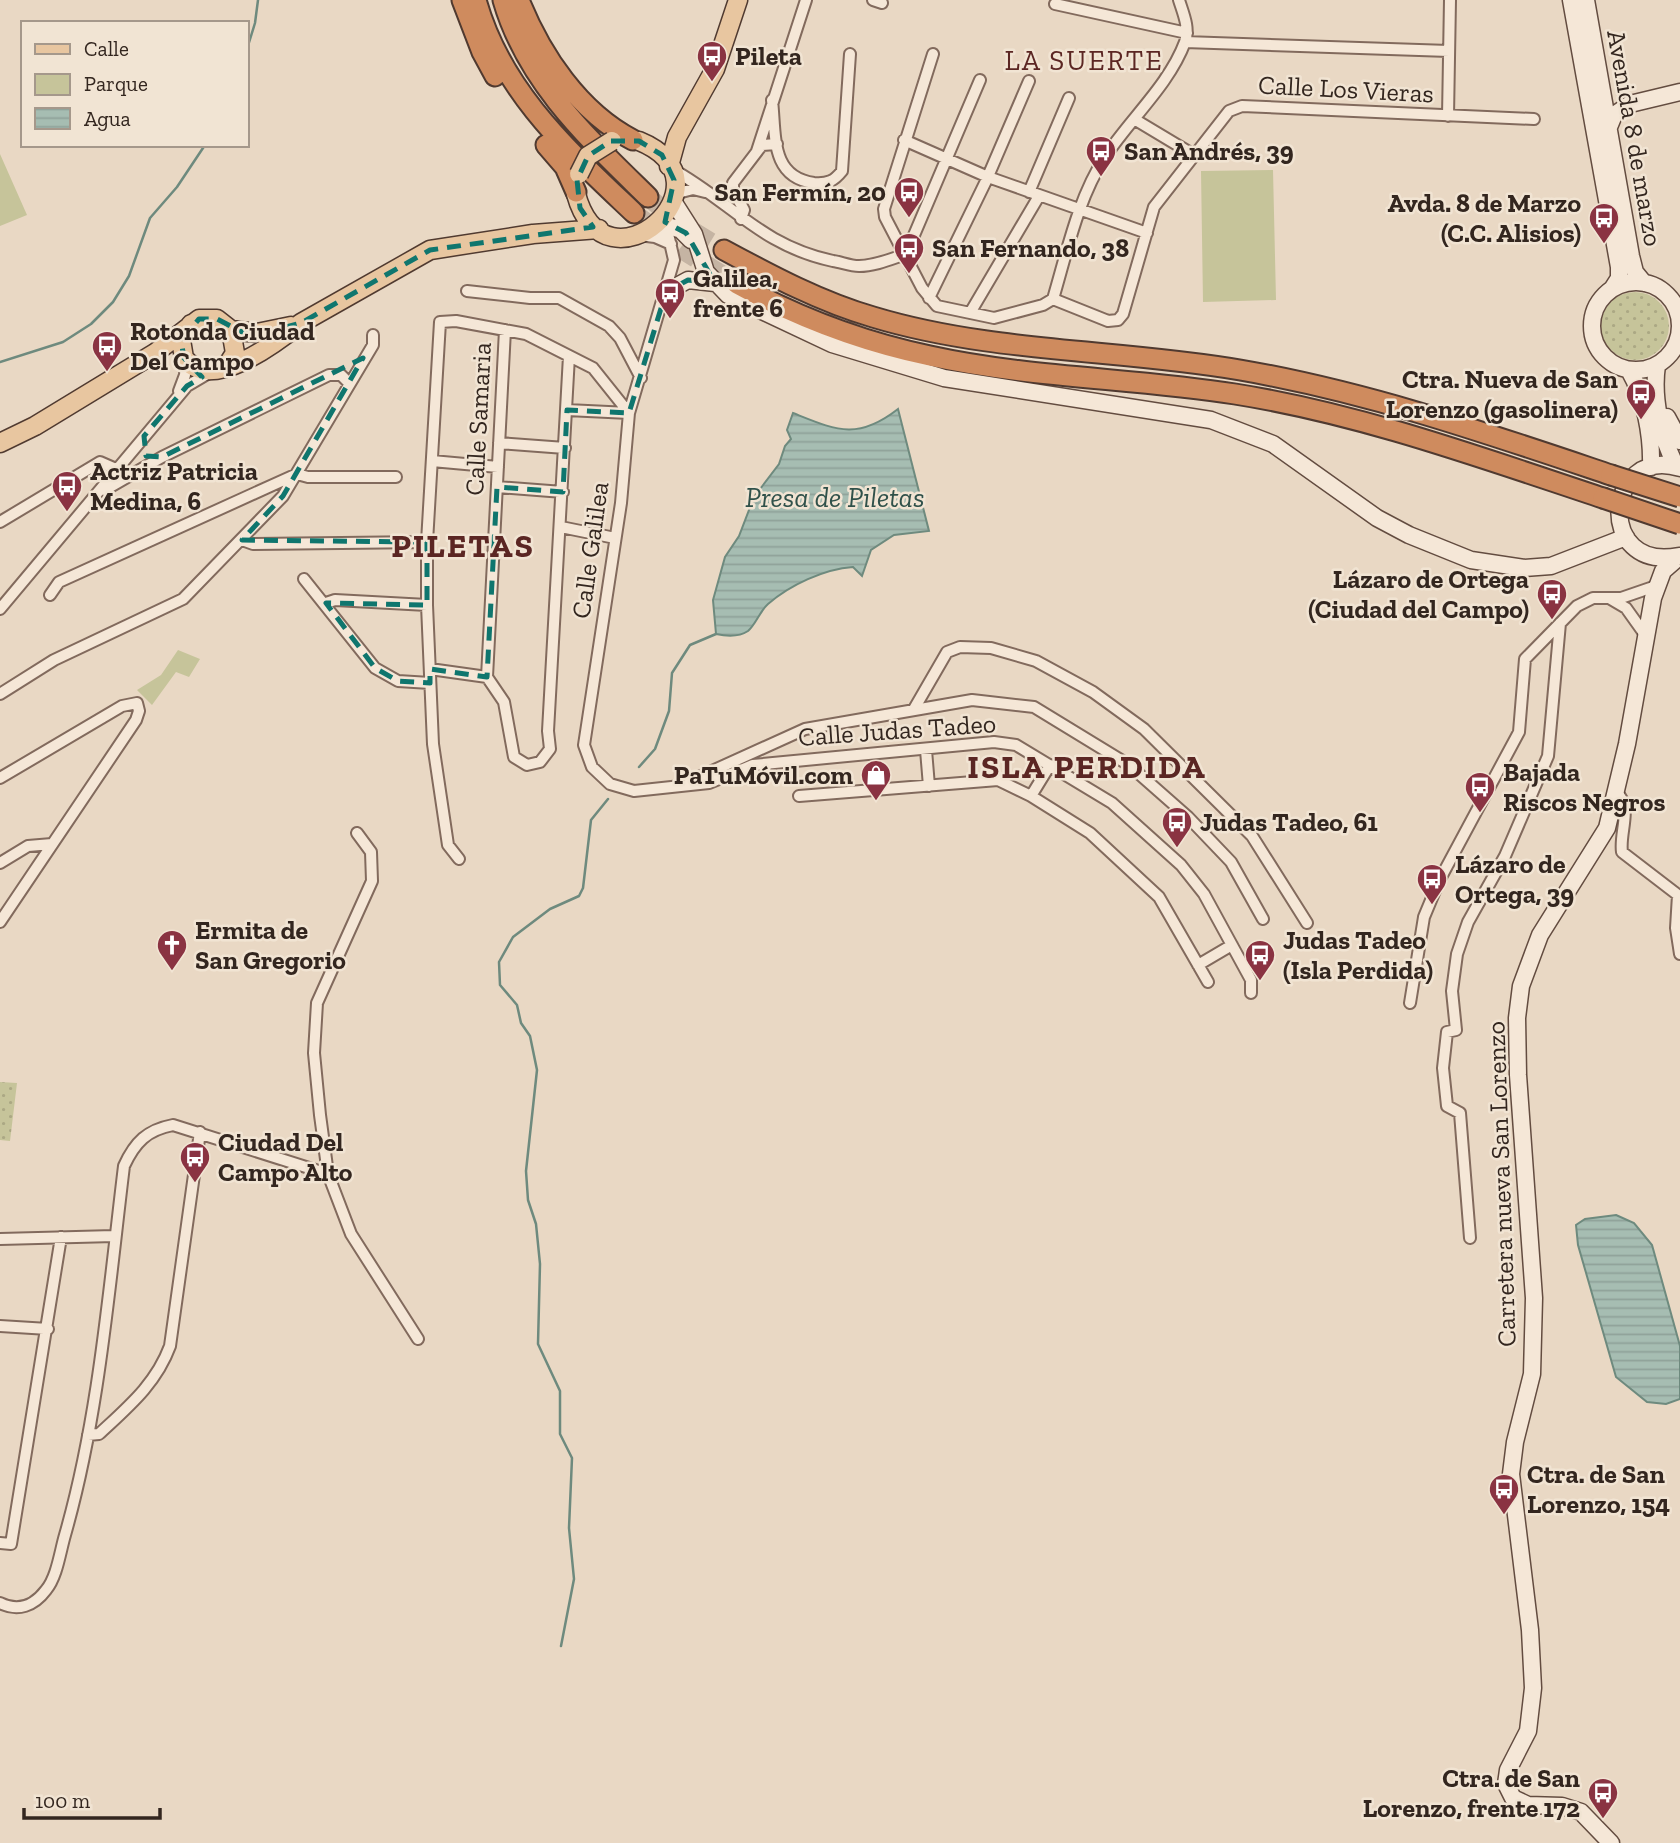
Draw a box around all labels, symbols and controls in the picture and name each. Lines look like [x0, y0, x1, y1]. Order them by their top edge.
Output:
legend [21, 21, 248, 147]
street label: Avenida 8 de marzo [1600, 27, 1670, 249]
text: Calle [84, 36, 129, 61]
bus stop icon: Pileta [695, 39, 729, 83]
place label: Pileta [735, 40, 802, 72]
district label: LA SUERTE [1004, 44, 1164, 77]
street label: Calle Los Vieras [1257, 68, 1435, 110]
text: Parque [84, 71, 148, 96]
text: Agua [84, 106, 131, 131]
bus stop icon: San Andrés, 39 [1084, 134, 1118, 178]
place label: San Andrés, 39 [1124, 135, 1294, 167]
bus stop icon: San Fermín, 20 [892, 175, 926, 219]
place label: San Fermín, 20 [714, 176, 886, 208]
place label: Avda. 8 de Marzo (C.C. Alisios) [1387, 187, 1581, 249]
bus stop icon: Avda. 8 de Marzo (C.C. Alisios) [1587, 201, 1621, 245]
bus stop icon: San Fernando, 38 [892, 231, 926, 275]
place label: San Fernando, 38 [932, 232, 1129, 264]
place label: Galilea, frente 6 [693, 262, 783, 324]
bus stop icon: Galilea, frente 6 [653, 276, 687, 320]
place label: Rotonda Ciudad Del Campo [130, 315, 315, 377]
bus stop icon: Rotonda Ciudad Del Campo [90, 329, 124, 373]
street label: Calle Samaria [458, 341, 498, 496]
place label: Ctra. Nueva de San Lorenzo (gasolinera) [1386, 363, 1619, 425]
bus stop icon: Ctra. Nueva de San Lorenzo (gasolinera) [1624, 377, 1658, 421]
place label: Actriz Patricia Medina, 6 [90, 455, 258, 517]
bus stop icon: Actriz Patricia Medina, 6 [50, 469, 84, 513]
street label: Calle Galilea [565, 479, 615, 620]
water label: Presa de Piletas [745, 481, 925, 514]
district label: PILETAS [391, 526, 535, 565]
place label: Lázaro de Ortega (Ciudad del Campo) [1308, 563, 1529, 625]
bus stop icon: Lázaro de Ortega (Ciudad del Campo) [1535, 577, 1569, 621]
street label: Calle Judas Tadeo [797, 707, 997, 753]
district label: ISLA PERDIDA [967, 747, 1207, 786]
place label: Bajada Riscos Negros [1503, 756, 1665, 818]
shop icon: PaTuMóvil.com [859, 758, 893, 802]
place label: PaTuMóvil.com [674, 759, 853, 791]
bus stop icon: Bajada Riscos Negros [1463, 770, 1497, 814]
bus stop icon: Judas Tadeo, 61 [1160, 805, 1194, 849]
place label: Judas Tadeo, 61 [1200, 806, 1378, 838]
place label: Lázaro de Ortega, 39 [1455, 848, 1574, 910]
bus stop icon: Lázaro de Ortega, 39 [1415, 862, 1449, 906]
place label: Ermita de San Gregorio [195, 914, 346, 976]
place label: Judas Tadeo (Isla Perdida) [1283, 924, 1433, 986]
church icon: Ermita de San Gregorio [155, 928, 189, 972]
bus stop icon: Judas Tadeo (Isla Perdida) [1243, 938, 1277, 982]
street label: Carretera nueva San Lorenzo [1479, 1021, 1523, 1347]
place label: Ciudad Del Campo Alto [218, 1126, 353, 1188]
bus stop icon: Ciudad Del Campo Alto [178, 1140, 212, 1184]
place label: Ctra. de San Lorenzo, 154 [1527, 1458, 1670, 1520]
bus stop icon: Ctra. de San Lorenzo, 154 [1487, 1472, 1521, 1516]
place label: Ctra. de San Lorenzo, frente 172 [1363, 1762, 1581, 1824]
scale bar [24, 1776, 161, 1820]
bus stop icon: Ctra. de San Lorenzo, frente 172 [1586, 1776, 1620, 1820]
text: 100 m [35, 1788, 90, 1813]

